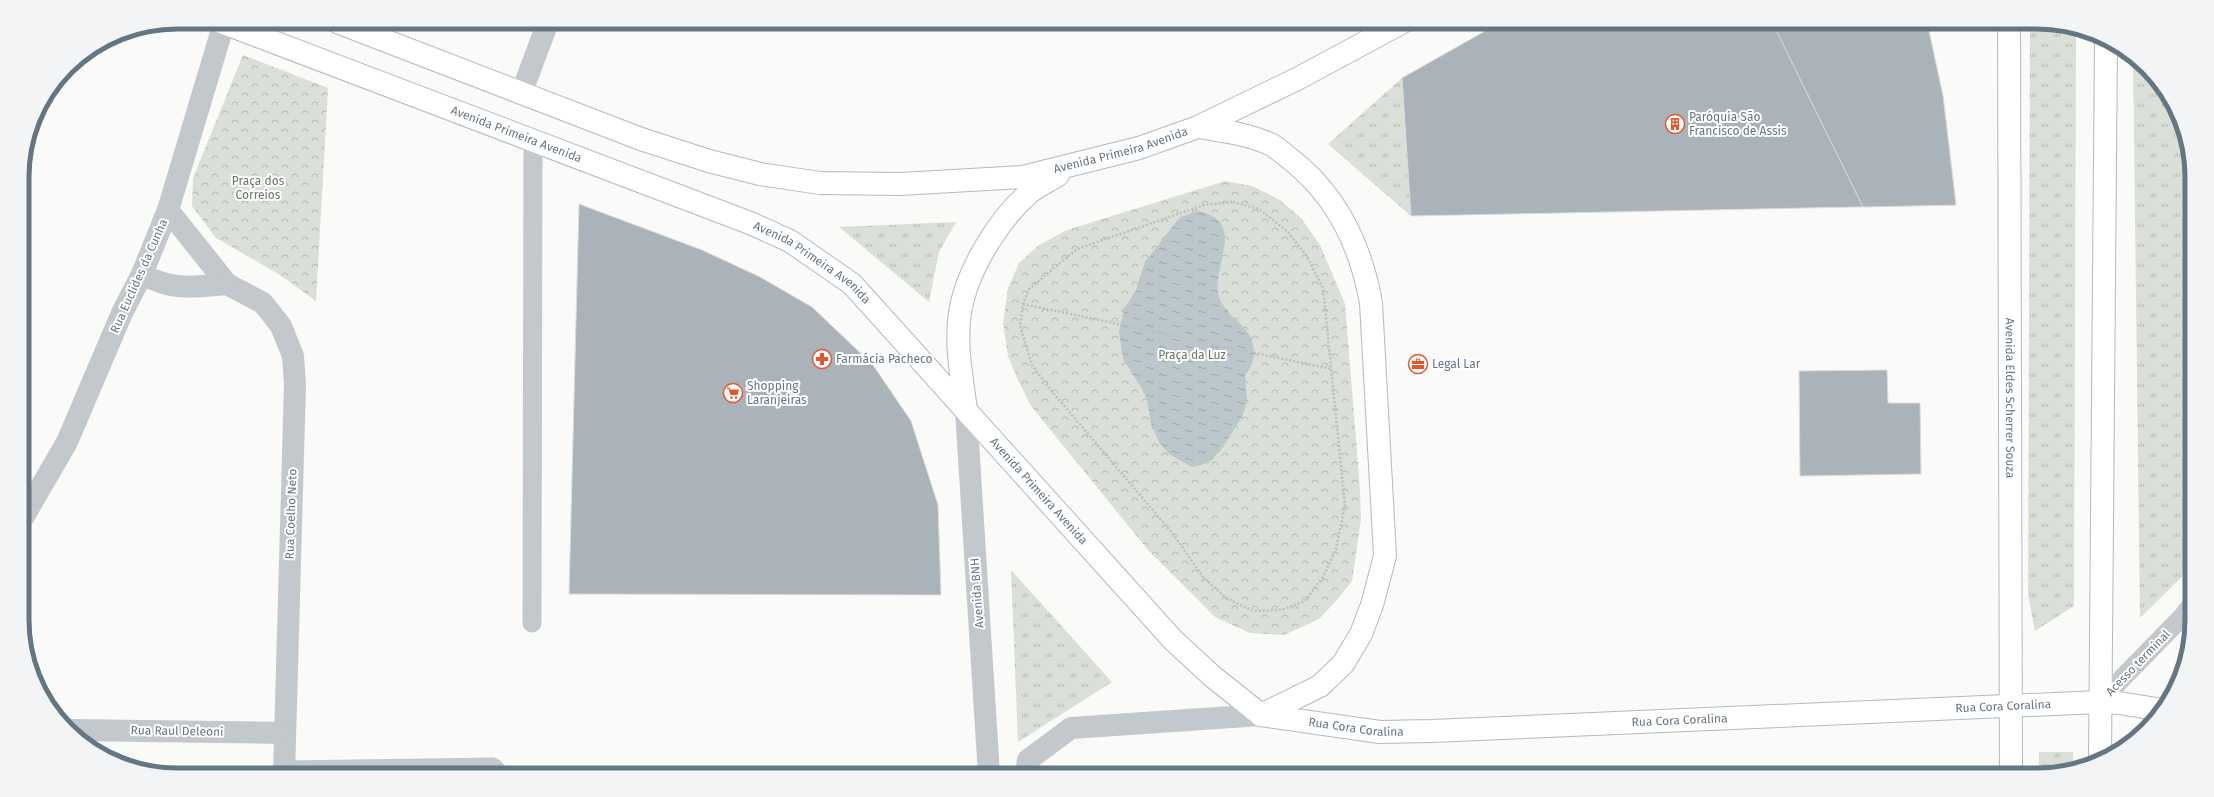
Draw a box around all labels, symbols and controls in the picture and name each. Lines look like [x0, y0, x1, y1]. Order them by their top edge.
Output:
street label: Avenida Primeira Avenida [449, 103, 584, 165]
place label: Paróquia São Francisco de Assis [1689, 110, 1787, 138]
building icon: Paróquia São Francisco de Assis [1664, 113, 1686, 135]
street label: Avenida Primeira Avenida [1052, 124, 1190, 176]
park label: Praça dos Correios [232, 174, 285, 202]
street label: Rua Euclides da Cunha [108, 217, 170, 335]
street label: Avenida Primeira Avenida [751, 218, 873, 307]
street label: Avenida Eldes Scherrer Souza [2003, 318, 2017, 478]
pharmacy icon: Farmácia Pacheco [811, 348, 833, 370]
park label: Praça da Luz [1158, 348, 1226, 362]
place label: Farmácia Pacheco [836, 352, 933, 366]
office icon: Legal Lar [1407, 353, 1429, 375]
place label: Legal Lar [1432, 357, 1481, 371]
place label: Shopping Laranjeiras [747, 379, 807, 407]
supermarket icon: Shopping Laranjeiras [722, 382, 744, 404]
street label: Avenida Primeira Avenida [987, 435, 1090, 547]
street label: Rua Coelho Neto [282, 468, 300, 560]
street label: Avenida BNH [968, 557, 986, 629]
street label: Acesso terminal [2103, 627, 2173, 699]
street label: Rua Cora Coralina [1955, 697, 2052, 715]
street label: Rua Cora Coralina [1631, 711, 1728, 729]
street label: Rua Cora Coralina [1308, 715, 1404, 739]
street label: Rua Raul Deleoni [130, 723, 224, 739]

